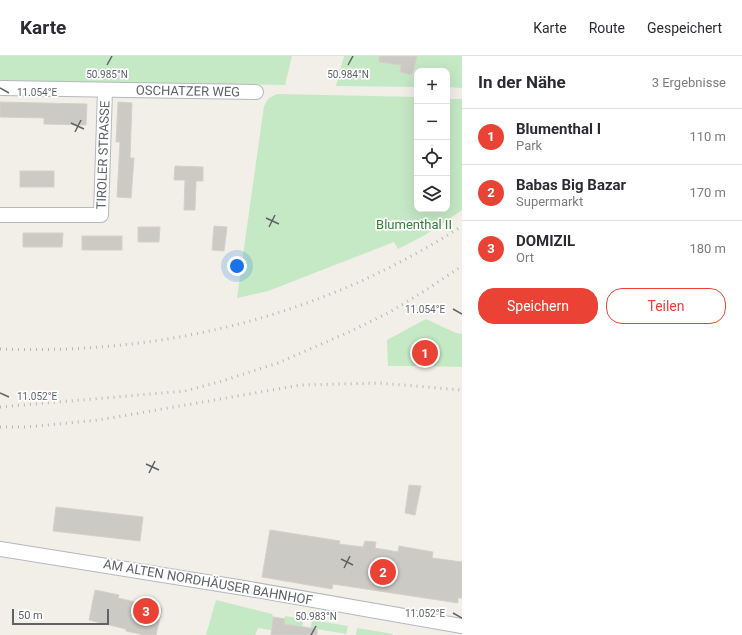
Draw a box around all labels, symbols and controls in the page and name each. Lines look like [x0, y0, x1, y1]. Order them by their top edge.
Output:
text: Karte [20, 16, 66, 39]
text: Karte [533, 20, 567, 36]
text: Route [589, 20, 625, 36]
text: Gespeichert [647, 20, 722, 36]
map controls [414, 68, 450, 212]
button: + [414, 68, 450, 104]
text: 50.985°N [86, 69, 128, 80]
text: 50.984°N [327, 69, 369, 80]
text: In der Nähe [478, 72, 566, 92]
text: 3 Ergebnisse [652, 75, 726, 90]
street label: OSCHATZER WEG [136, 83, 240, 99]
text: 11.054°E [17, 87, 57, 98]
street label: TIROLER STRASSE [94, 100, 112, 210]
button: − [414, 104, 450, 140]
text: Blumenthal I [516, 120, 601, 138]
text: 1 [487, 129, 495, 144]
text: 110 m [689, 129, 726, 144]
text: Park [516, 138, 542, 153]
button: locate [414, 140, 450, 176]
button: layers [414, 176, 450, 212]
text: Babas Big Bazar [516, 176, 626, 194]
text: 2 [487, 185, 495, 200]
text: 170 m [689, 185, 726, 200]
text: Supermarkt [516, 194, 583, 209]
park label: Blumenthal II [376, 217, 452, 232]
text: DOMIZIL [516, 232, 575, 250]
text: 3 [487, 241, 495, 256]
text: 180 m [689, 241, 726, 256]
text: Ort [516, 250, 534, 265]
your location [227, 256, 247, 276]
button: Speichern [478, 288, 598, 324]
button: Teilen [606, 288, 726, 324]
text: 11.054°E [405, 304, 445, 315]
pin: 1 [412, 338, 438, 368]
text: 11.052°E [17, 391, 57, 402]
street label: AM ALTEN NORDHÄUSER BAHNHOF [102, 556, 314, 608]
pin: 2 [370, 557, 396, 587]
pin: 3 [133, 596, 159, 626]
scale bar [12, 607, 109, 626]
text: 11.052°E [405, 608, 445, 619]
text: 50 m [18, 609, 43, 622]
text: 50.983°N [295, 611, 337, 622]

